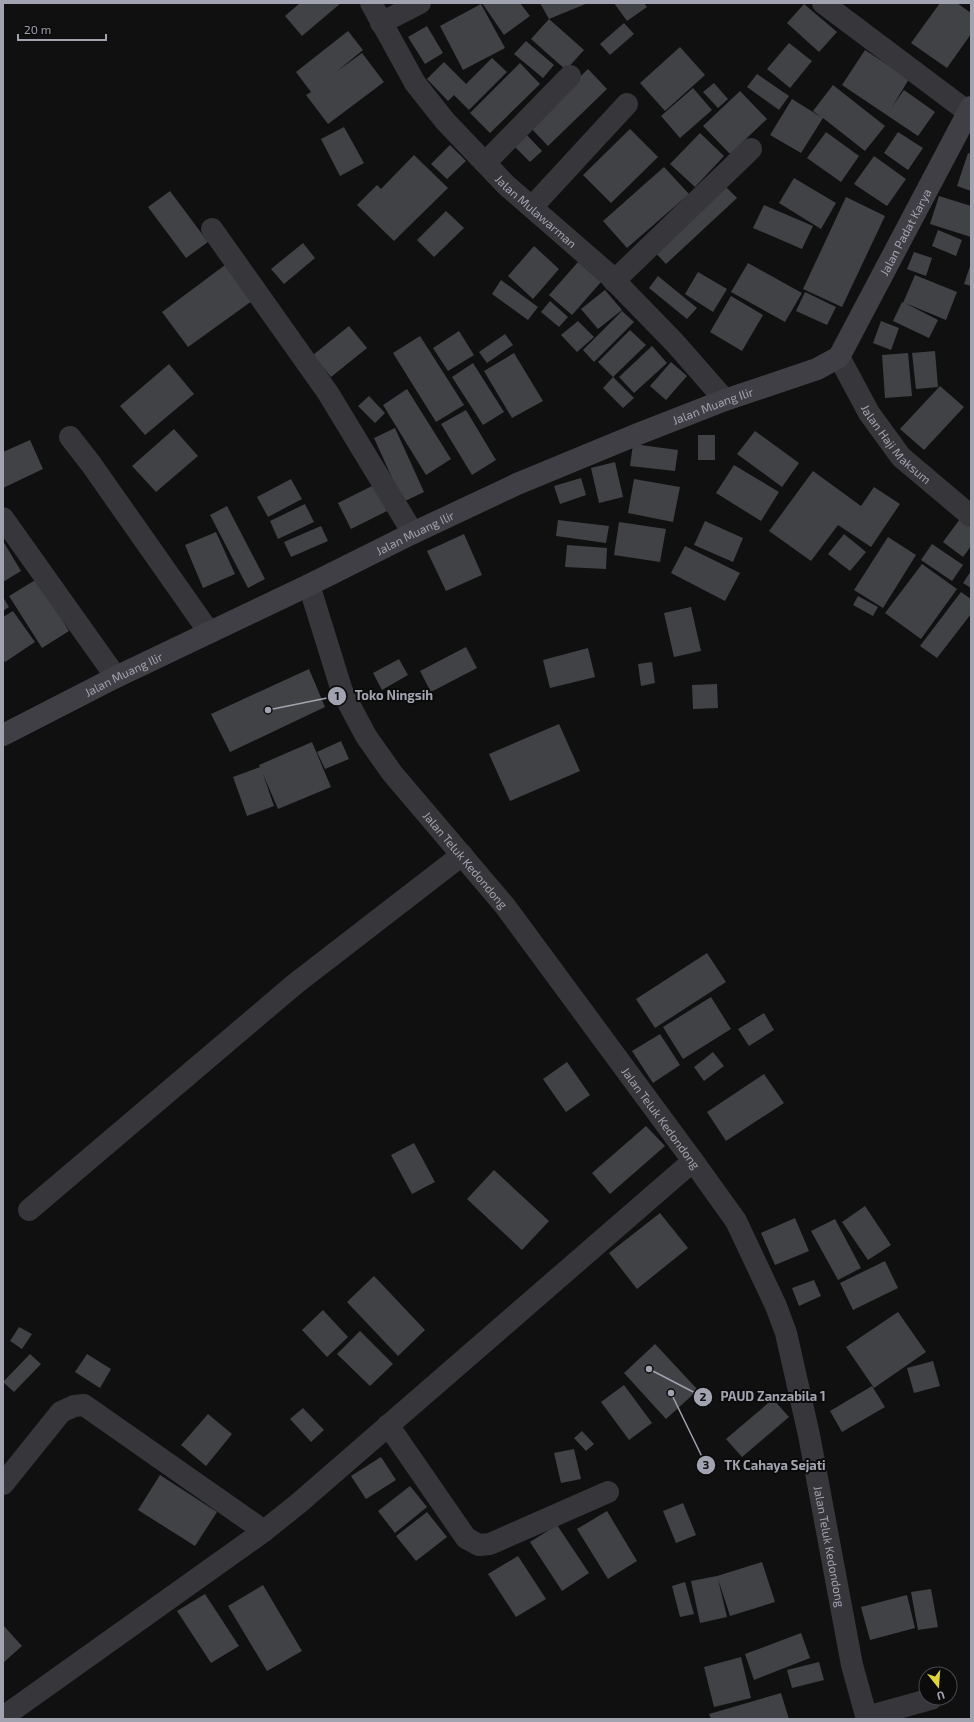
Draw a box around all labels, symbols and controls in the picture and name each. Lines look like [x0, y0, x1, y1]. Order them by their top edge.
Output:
scale bar [18, 16, 106, 42]
text: 20 m [24, 22, 51, 36]
street label: Jalan Mulawarman [493, 172, 580, 250]
street label: Jalan Padat Karya [876, 186, 934, 278]
street label: Jalan Muang Ilir [670, 384, 755, 427]
street label: Jalan Haji Maksum [859, 402, 934, 486]
street label: Jalan Muang Ilir [373, 508, 457, 558]
street label: Jalan Muang Ilir [82, 649, 165, 699]
callout: Toko Ningsih [327, 683, 441, 708]
text: Toko Ningsih [355, 687, 433, 703]
text: 1 [334, 688, 340, 702]
street label: Jalan Teluk Kedondong [421, 808, 511, 911]
street label: Jalan Teluk Kedondong [619, 1064, 703, 1172]
callout: PAUD Zanzabila 1 [693, 1384, 834, 1409]
text: PAUD Zanzabila 1 [720, 1388, 826, 1404]
text: 2 [700, 1389, 707, 1403]
callout: TK Cahaya Sejati [696, 1453, 833, 1478]
text: 3 [703, 1457, 710, 1471]
text: TK Cahaya Sejati [724, 1457, 826, 1473]
street label: Jalan Teluk Kedondong [812, 1485, 848, 1608]
north arrow [918, 1666, 958, 1706]
text: U [936, 1689, 947, 1703]

